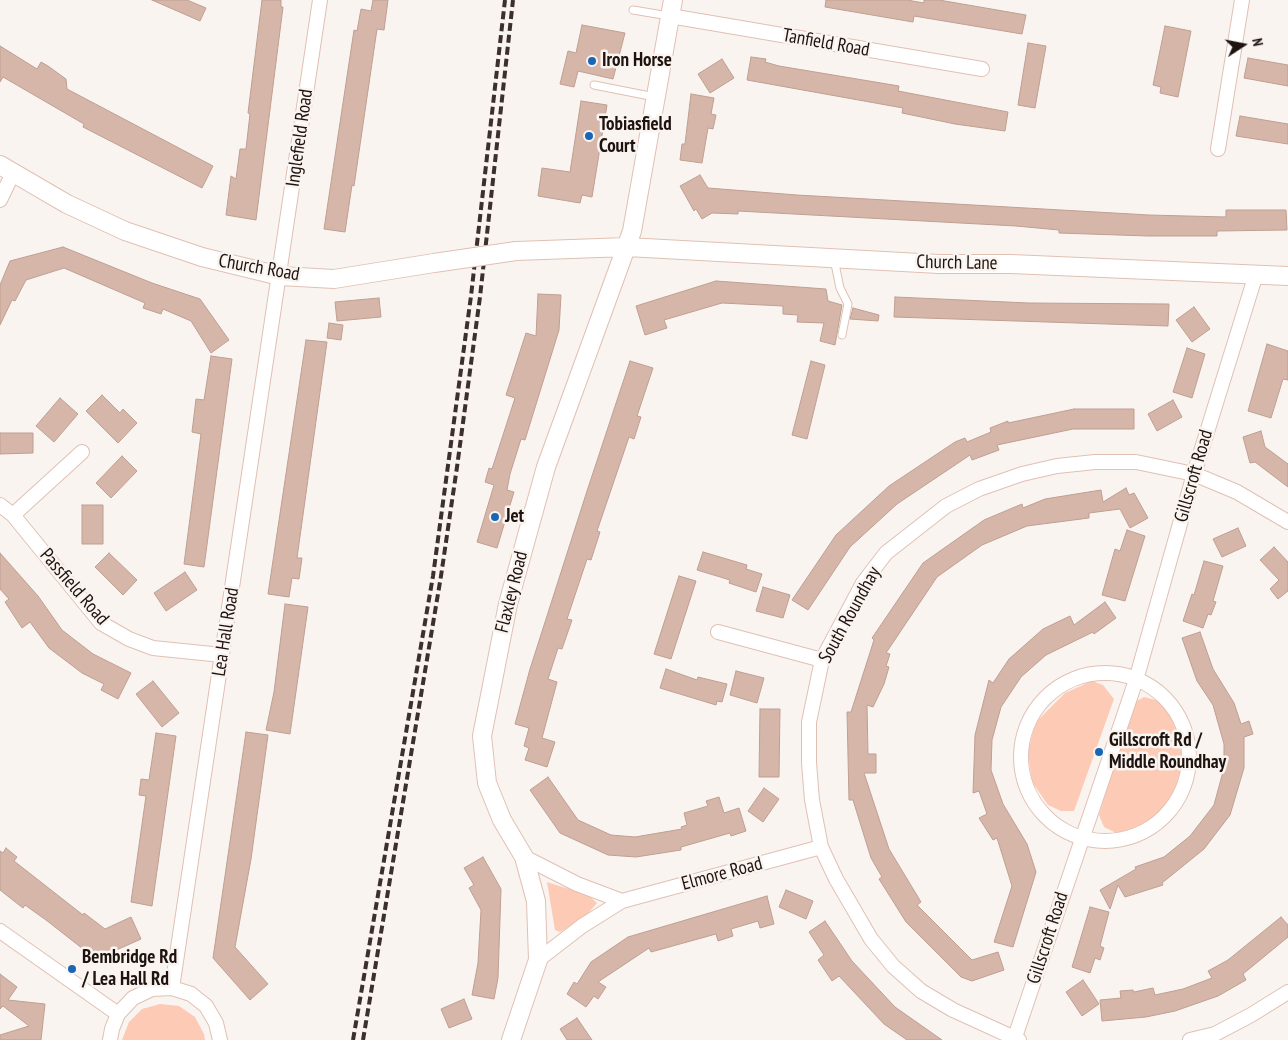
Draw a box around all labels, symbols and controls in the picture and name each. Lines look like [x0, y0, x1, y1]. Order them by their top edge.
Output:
north arrow [1218, 20, 1268, 70]
street label: Tanfield Road [781, 24, 871, 62]
text: N [1248, 37, 1267, 48]
place label: Iron Horse [602, 50, 672, 72]
marker: Iron Horse [586, 55, 598, 67]
street label: Inglefield Road [282, 88, 318, 188]
place label: Tobiasfield Court [599, 114, 672, 158]
marker: Tobiasfield Court [583, 130, 595, 142]
street label: Church Road [217, 250, 301, 286]
street label: Church Lane [916, 251, 998, 275]
street label: Gillscroft Road [1170, 427, 1218, 525]
place label: Jet [505, 506, 524, 528]
marker: Jet [489, 511, 501, 523]
street label: Passfield Road [35, 544, 113, 630]
street label: Flaxley Road [491, 549, 533, 635]
street label: South Roundhay [814, 563, 886, 667]
street label: Lea Hall Road [208, 586, 244, 678]
place label: Gillscroft Rd / Middle Roundhay [1109, 730, 1226, 774]
marker: Gillscroft Rd / Middle Roundhay [1093, 746, 1105, 758]
street label: Elmore Road [679, 852, 765, 896]
street label: Gillscroft Road [1022, 889, 1074, 987]
place label: Bembridge Rd / Lea Hall Rd [82, 947, 177, 991]
marker: Bembridge Rd / Lea Hall Rd [66, 963, 78, 975]

